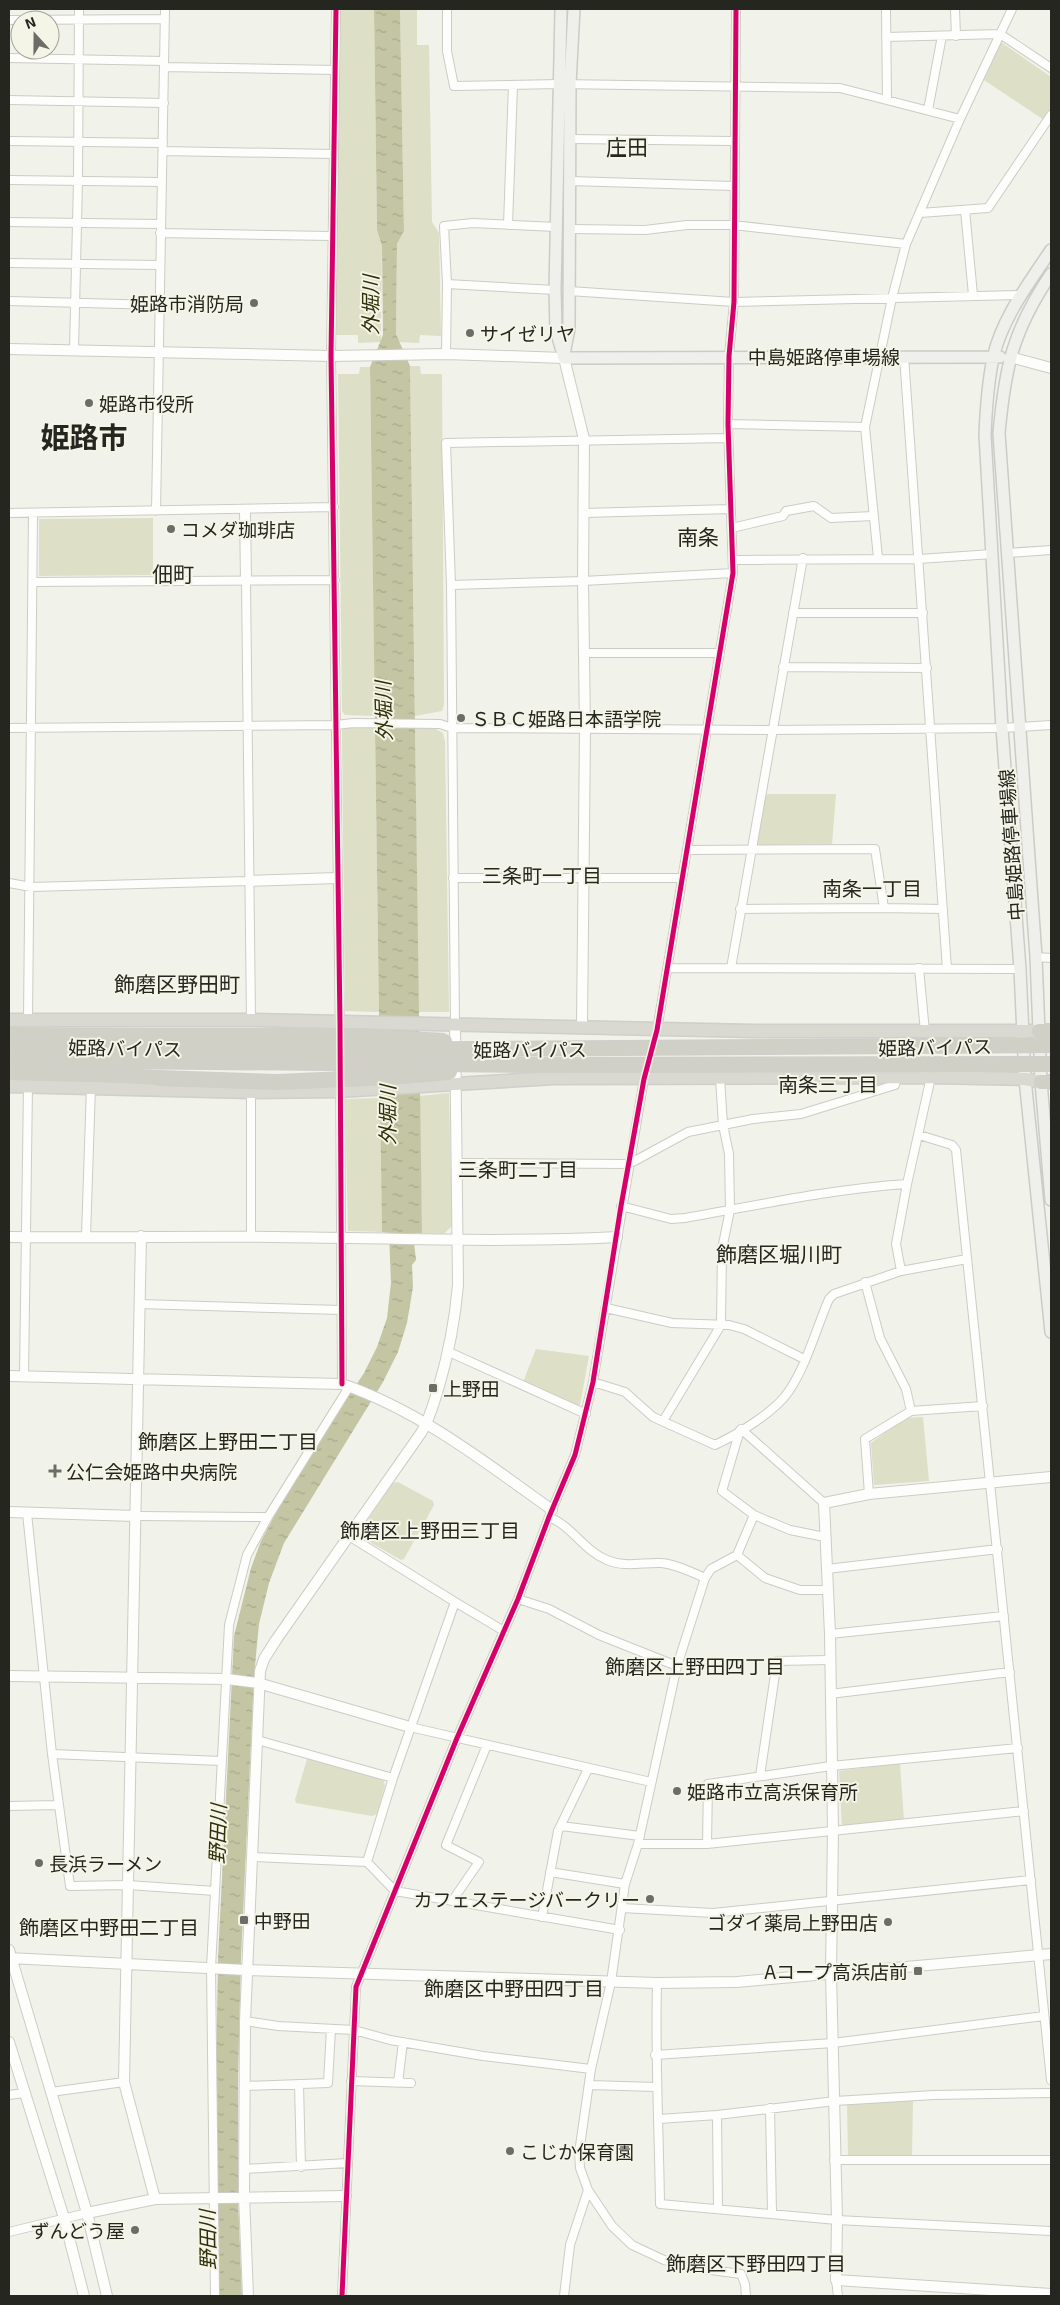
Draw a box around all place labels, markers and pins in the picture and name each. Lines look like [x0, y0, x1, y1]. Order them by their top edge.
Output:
place label: 姫路市消防局 [130, 292, 244, 315]
marker: 姫路市消防局 [248, 297, 260, 309]
place label: サイゼリヤ [480, 322, 575, 345]
marker: サイゼリヤ [464, 327, 476, 339]
place label: 姫路市役所 [99, 392, 194, 415]
marker: 姫路市役所 [83, 397, 95, 409]
place label: コメダ珈琲店 [181, 518, 295, 541]
marker: コメダ珈琲店 [165, 523, 177, 535]
place label: ＳＢＣ姫路日本語学院 [471, 707, 661, 730]
marker: ＳＢＣ姫路日本語学院 [455, 712, 467, 724]
place label: 上野田 [443, 1377, 500, 1400]
marker: 上野田 [427, 1382, 439, 1394]
place label: 公仁会姫路中央病院 [66, 1460, 237, 1483]
marker: 公仁会姫路中央病院 [48, 1464, 62, 1478]
place label: 姫路市立高浜保育所 [687, 1780, 858, 1803]
marker: 姫路市立高浜保育所 [671, 1785, 683, 1797]
place label: 長浜ラーメン [49, 1852, 162, 1875]
marker: 長浜ラーメン [33, 1857, 45, 1869]
place label: カフェステージバークリー [414, 1888, 640, 1911]
marker: カフェステージバークリー [644, 1893, 656, 1905]
place label: 中野田 [254, 1909, 311, 1932]
place label: ゴダイ薬局上野田店 [707, 1911, 878, 1934]
marker: 中野田 [238, 1914, 250, 1926]
marker: ゴダイ薬局上野田店 [882, 1916, 894, 1928]
place label: Aコープ高浜店前 [764, 1960, 908, 1983]
marker: Aコープ高浜店前 [912, 1965, 924, 1977]
place label: こじか保育園 [520, 2140, 634, 2163]
marker: こじか保育園 [504, 2145, 516, 2157]
place label: ずんどう屋 [31, 2219, 125, 2242]
marker: ずんどう屋 [129, 2224, 141, 2236]

